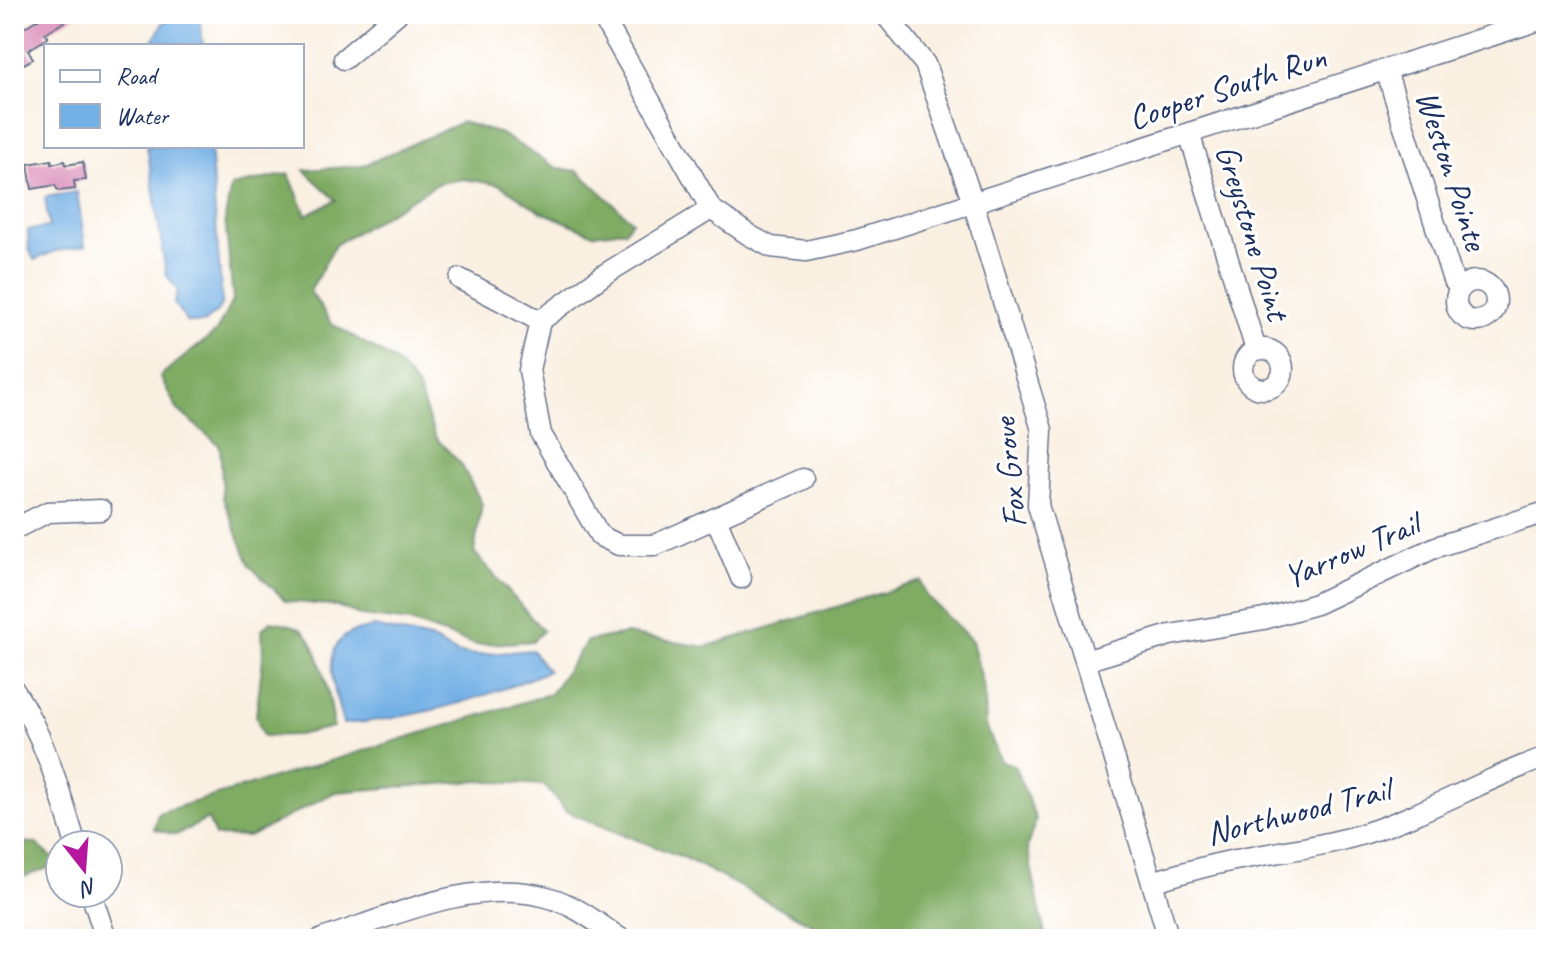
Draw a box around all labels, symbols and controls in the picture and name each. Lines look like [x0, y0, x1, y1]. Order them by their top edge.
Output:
street label: Cooper South Run [1123, 35, 1332, 139]
legend [44, 44, 304, 148]
text: Road [116, 61, 160, 91]
street label: Weston Pointe [1406, 85, 1499, 257]
text: Water [116, 101, 171, 131]
street label: Greystone Point [1206, 139, 1301, 328]
street label: Fox Grove [982, 414, 1036, 530]
street label: Yarrow Trail [1277, 500, 1431, 598]
street label: Northwood Trail [1202, 766, 1400, 855]
north arrow [44, 829, 124, 909]
text: N [76, 872, 100, 904]

